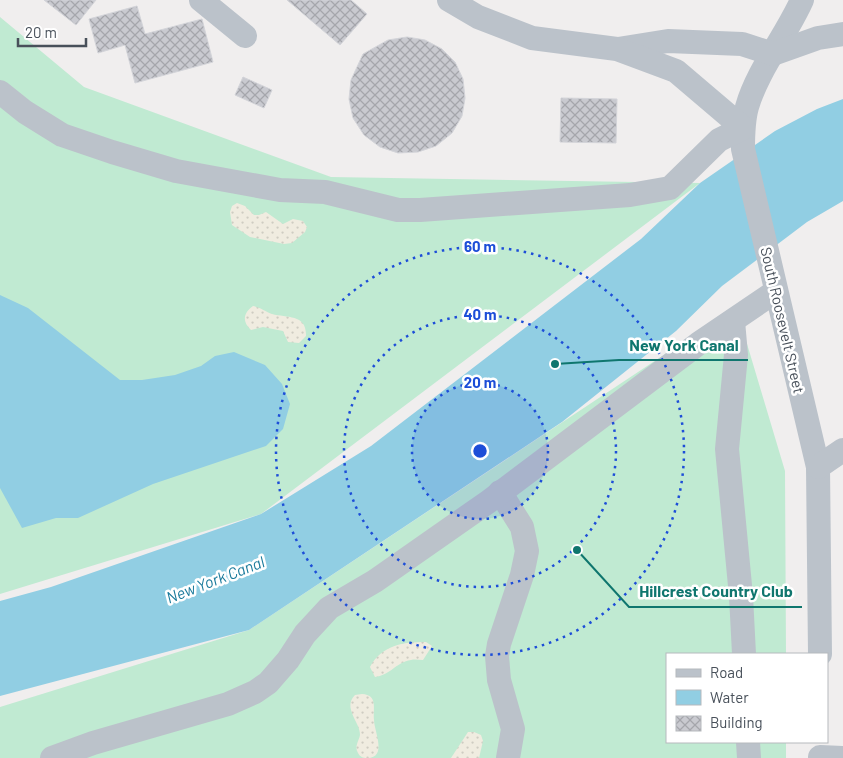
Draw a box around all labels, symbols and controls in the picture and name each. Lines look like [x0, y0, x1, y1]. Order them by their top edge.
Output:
scale bar [18, 15, 85, 47]
text: 20 m [25, 23, 57, 41]
text: 60 m [464, 237, 496, 255]
street label: South Roosevelt Street [757, 245, 809, 395]
text: 40 m [463, 305, 497, 323]
callout: New York Canal [619, 329, 748, 360]
text: New York Canal [629, 335, 739, 354]
text: 20 m [464, 373, 496, 391]
centre of rings [471, 442, 489, 460]
water label: New York Canal [163, 551, 267, 606]
callout: Hillcrest Country Club [629, 576, 802, 607]
text: Hillcrest Country Club [639, 581, 793, 600]
legend [666, 653, 828, 743]
text: Road [710, 663, 743, 681]
text: Water [710, 688, 749, 706]
text: Building [710, 713, 763, 731]

